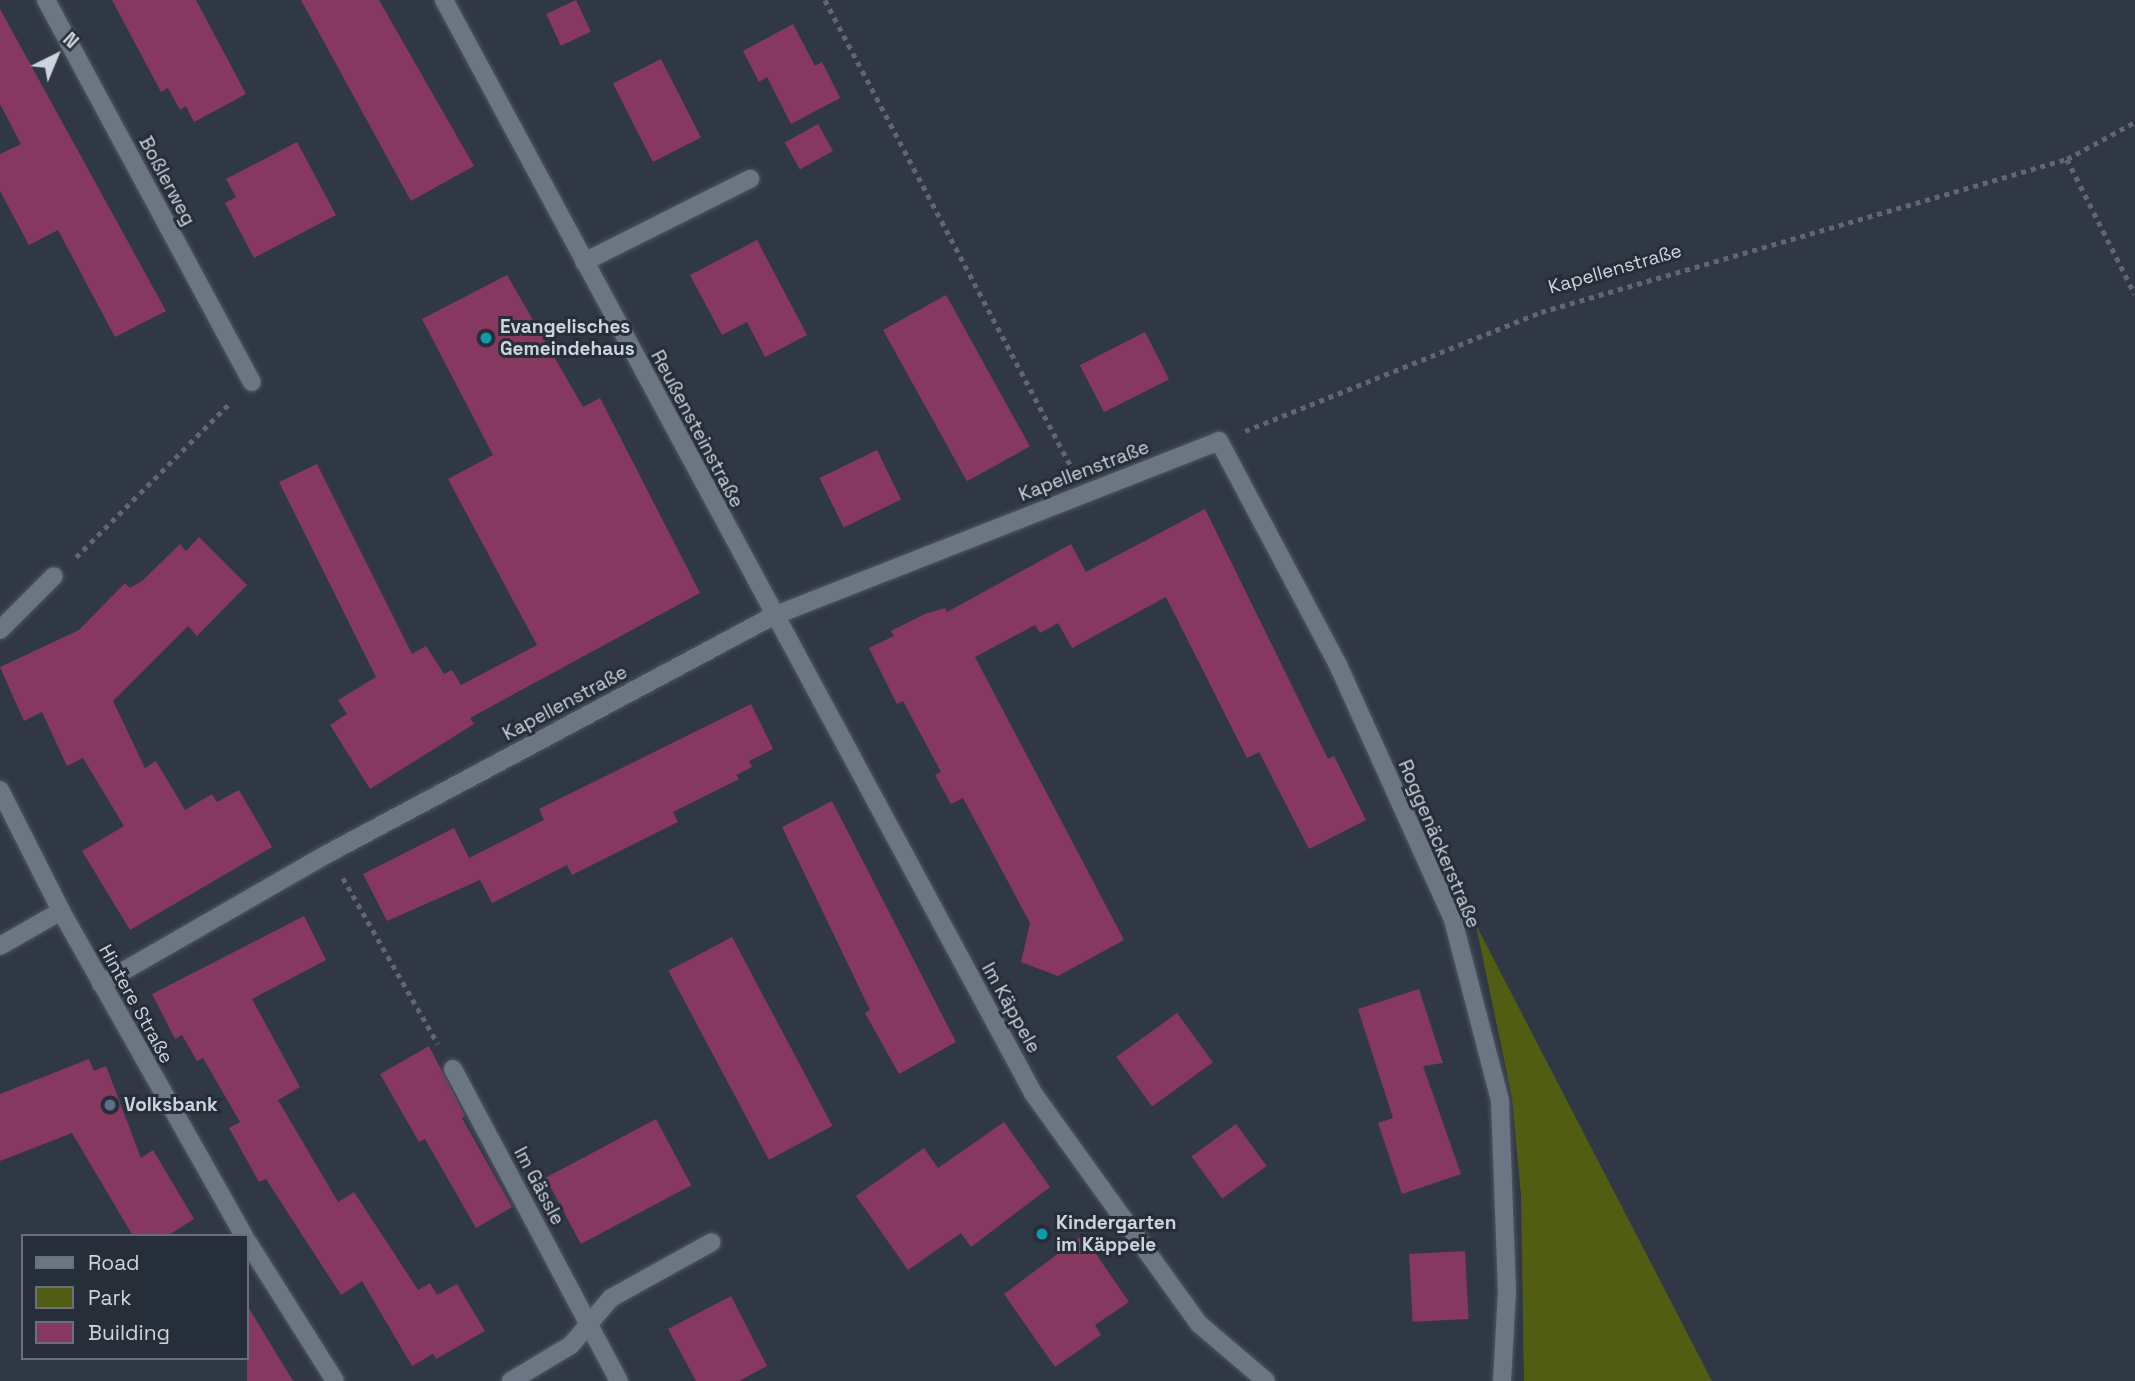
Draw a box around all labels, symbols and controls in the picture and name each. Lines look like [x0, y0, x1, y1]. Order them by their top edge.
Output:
north arrow [21, 21, 91, 91]
text: N [57, 27, 84, 54]
street label: Boßlerweg [134, 132, 200, 230]
street label: Kapellenstraße [1546, 239, 1684, 299]
place label: Evangelisches Gemeindehaus [500, 316, 635, 360]
marker: Evangelisches Gemeindehaus [478, 330, 494, 346]
street label: Reußensteinstraße [646, 346, 748, 512]
street label: Kapellenstraße [1016, 436, 1152, 506]
street label: Kapellenstraße [499, 661, 631, 745]
street label: Roggenäckerstraße [1393, 756, 1485, 932]
street label: Hintere Straße [94, 941, 178, 1067]
street label: Im Käppele [977, 959, 1045, 1057]
place label: Volksbank [124, 1094, 218, 1116]
marker: Volksbank [102, 1097, 118, 1113]
street label: Im Gässle [509, 1143, 569, 1229]
place label: Kindergarten im Käppele [1056, 1212, 1177, 1256]
marker: Kindergarten im Käppele [1034, 1226, 1050, 1242]
legend [21, 1234, 248, 1360]
text: Road [88, 1249, 140, 1276]
text: Park [88, 1284, 132, 1311]
text: Building [88, 1319, 170, 1346]

